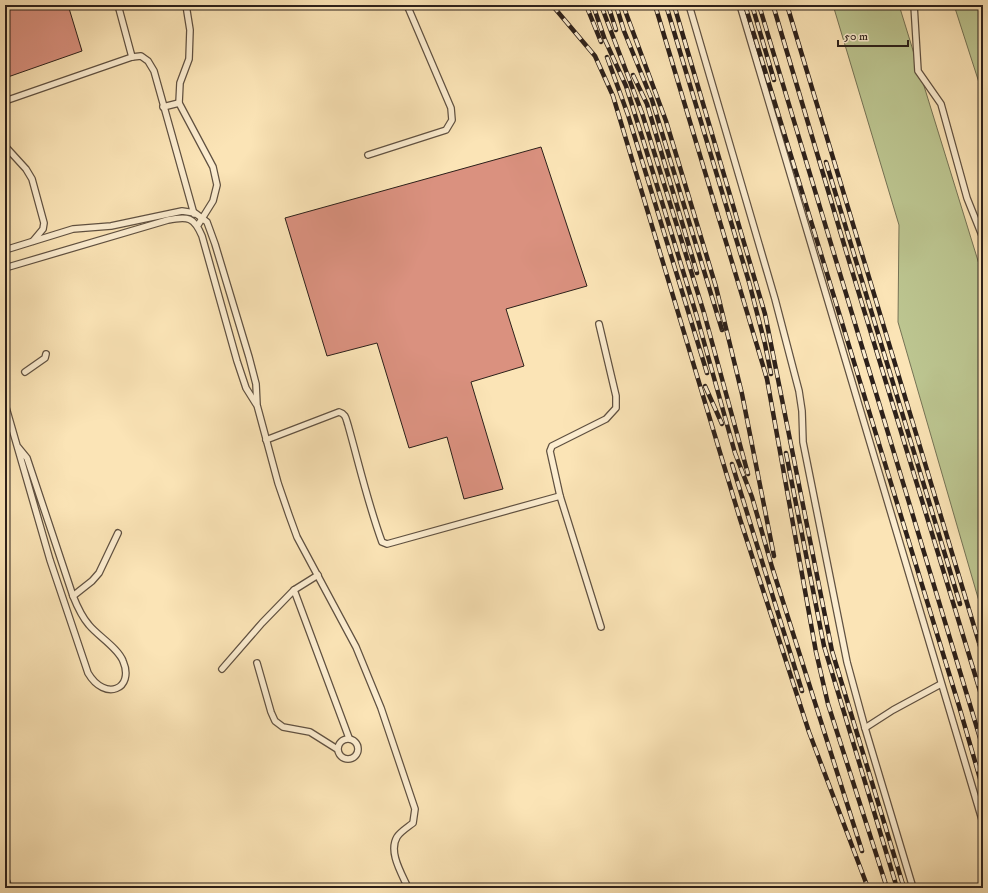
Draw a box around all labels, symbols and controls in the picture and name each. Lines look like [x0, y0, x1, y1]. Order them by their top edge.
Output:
scale bar [838, 22, 908, 48]
text: 50 m [844, 29, 868, 44]

